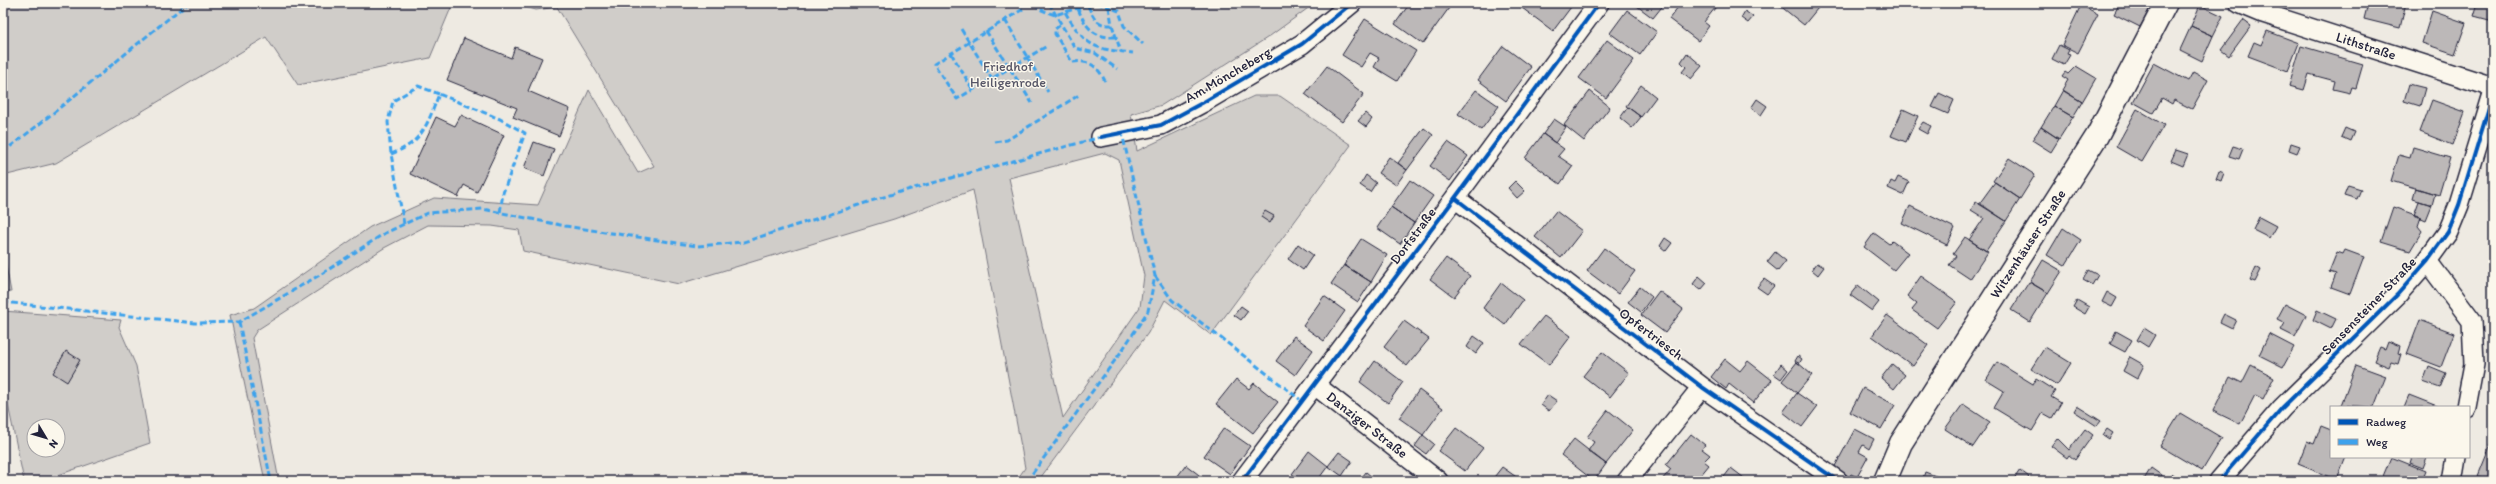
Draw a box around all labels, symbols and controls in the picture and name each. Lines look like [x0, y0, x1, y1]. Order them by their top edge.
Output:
street label: Lithstraße [2334, 28, 2398, 64]
street label: Am Möncheberg [1182, 43, 1275, 107]
park label: Friedhof Heiligenrode [970, 58, 1046, 91]
street label: Witzenhäuser Straße [1986, 186, 2070, 302]
street label: Dorfstraße [1386, 204, 1440, 268]
street label: Sensensteiner Straße [2318, 253, 2420, 359]
street label: Opfertriesch [1616, 304, 1686, 364]
street label: Danziger Straße [1323, 388, 1411, 462]
legend [2330, 406, 2470, 458]
text: Radweg [2366, 415, 2407, 429]
north arrow [26, 418, 66, 458]
text: Weg [2366, 435, 2389, 449]
text: N [46, 437, 61, 451]

